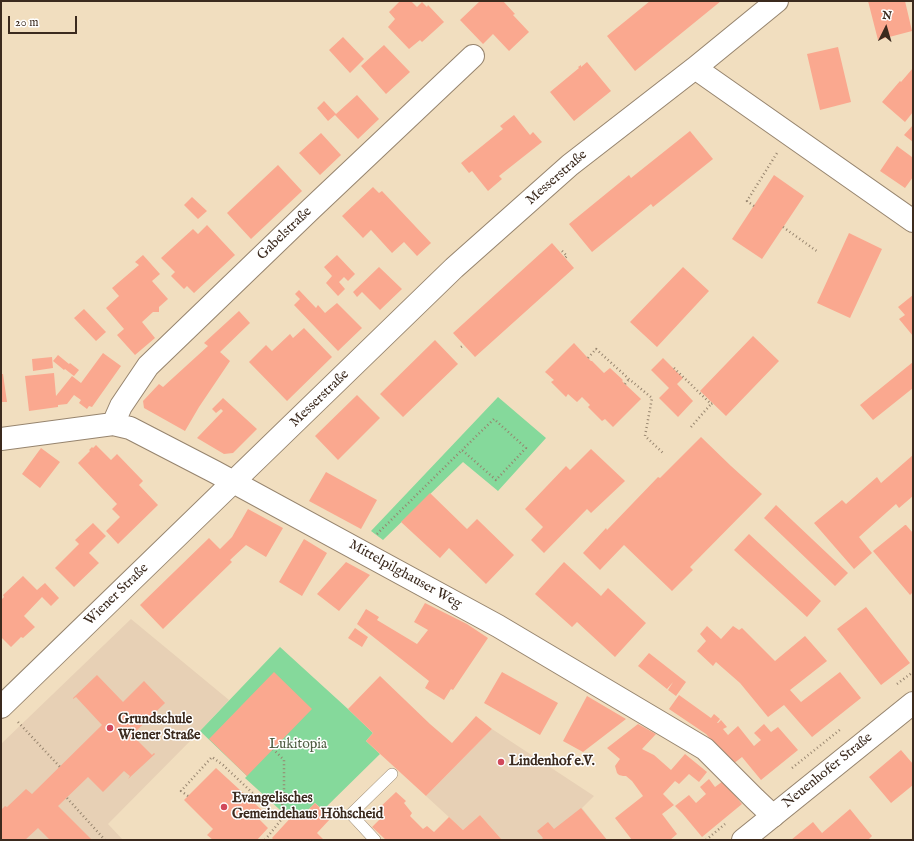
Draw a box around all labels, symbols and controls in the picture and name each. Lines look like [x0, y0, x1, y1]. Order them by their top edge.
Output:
scale bar [10, 8, 79, 34]
north arrow [866, 8, 906, 48]
text: N [882, 9, 892, 23]
text: 20 m [15, 15, 38, 30]
street label: Messerstraße [523, 147, 591, 209]
street label: Gabelstraße [254, 204, 316, 264]
street label: Messerstraße [287, 367, 353, 431]
street label: Mittelpilghauser Weg [346, 537, 464, 613]
street label: Wiener Straße [82, 560, 152, 630]
place label: Grundschule Wiener Straße [118, 712, 200, 744]
marker: Grundschule Wiener Straße [105, 723, 115, 733]
street label: Neuenhofer Straße [780, 730, 876, 812]
park label: Lukitopia [269, 737, 327, 753]
place label: Lindenhof e.V. [509, 754, 595, 770]
marker: Lindenhof e.V. [496, 757, 506, 767]
place label: Evangelisches Gemeindehaus Höhscheid [232, 791, 383, 824]
marker: Evangelisches Gemeindehaus Höhscheid [219, 802, 229, 812]

